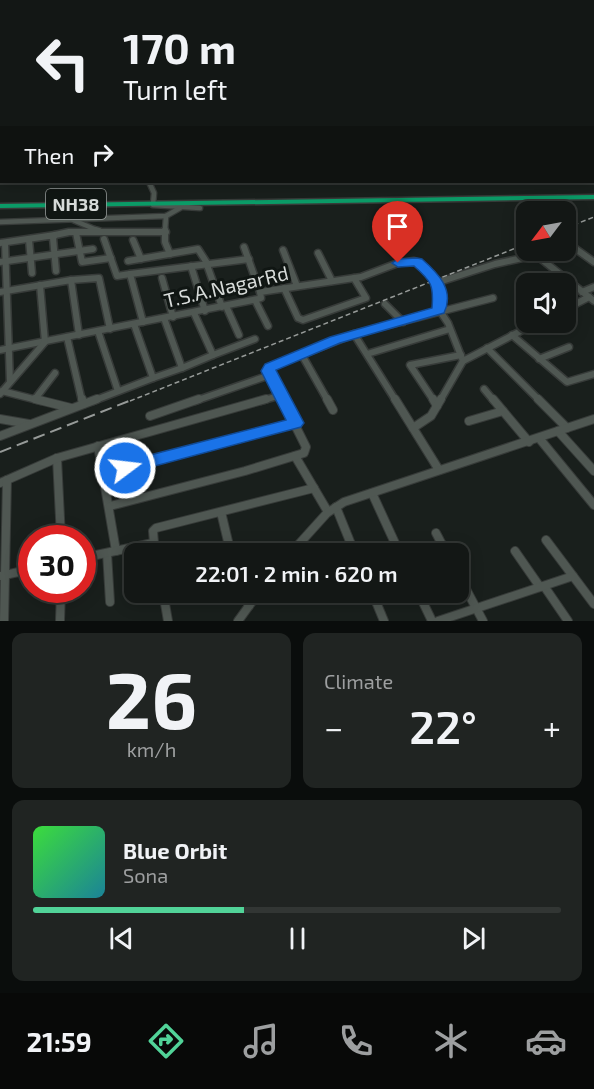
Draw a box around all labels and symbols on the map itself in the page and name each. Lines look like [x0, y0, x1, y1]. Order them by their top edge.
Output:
road number: NH38 [46, 189, 106, 219]
pin [372, 201, 423, 263]
north arrow [516, 201, 576, 261]
street label: T.S.A.NagarRd [162, 260, 290, 312]
position arrow [93, 436, 157, 500]
speed limit sign: 30 [18, 525, 96, 603]

